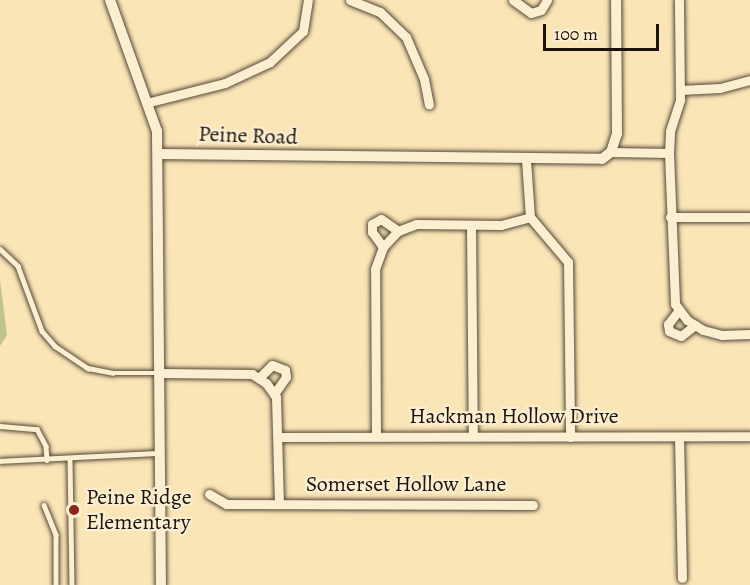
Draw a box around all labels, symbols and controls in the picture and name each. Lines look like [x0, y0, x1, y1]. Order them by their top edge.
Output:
scale bar [546, 12, 662, 50]
text: 100 m [554, 22, 598, 46]
street label: Peine Road [198, 121, 298, 151]
street label: Hackman Hollow Drive [409, 404, 619, 430]
street label: Somerset Hollow Lane [306, 472, 506, 498]
place label: Peine Ridge Elementary [86, 484, 192, 536]
marker: Peine Ridge Elementary [67, 503, 81, 517]

